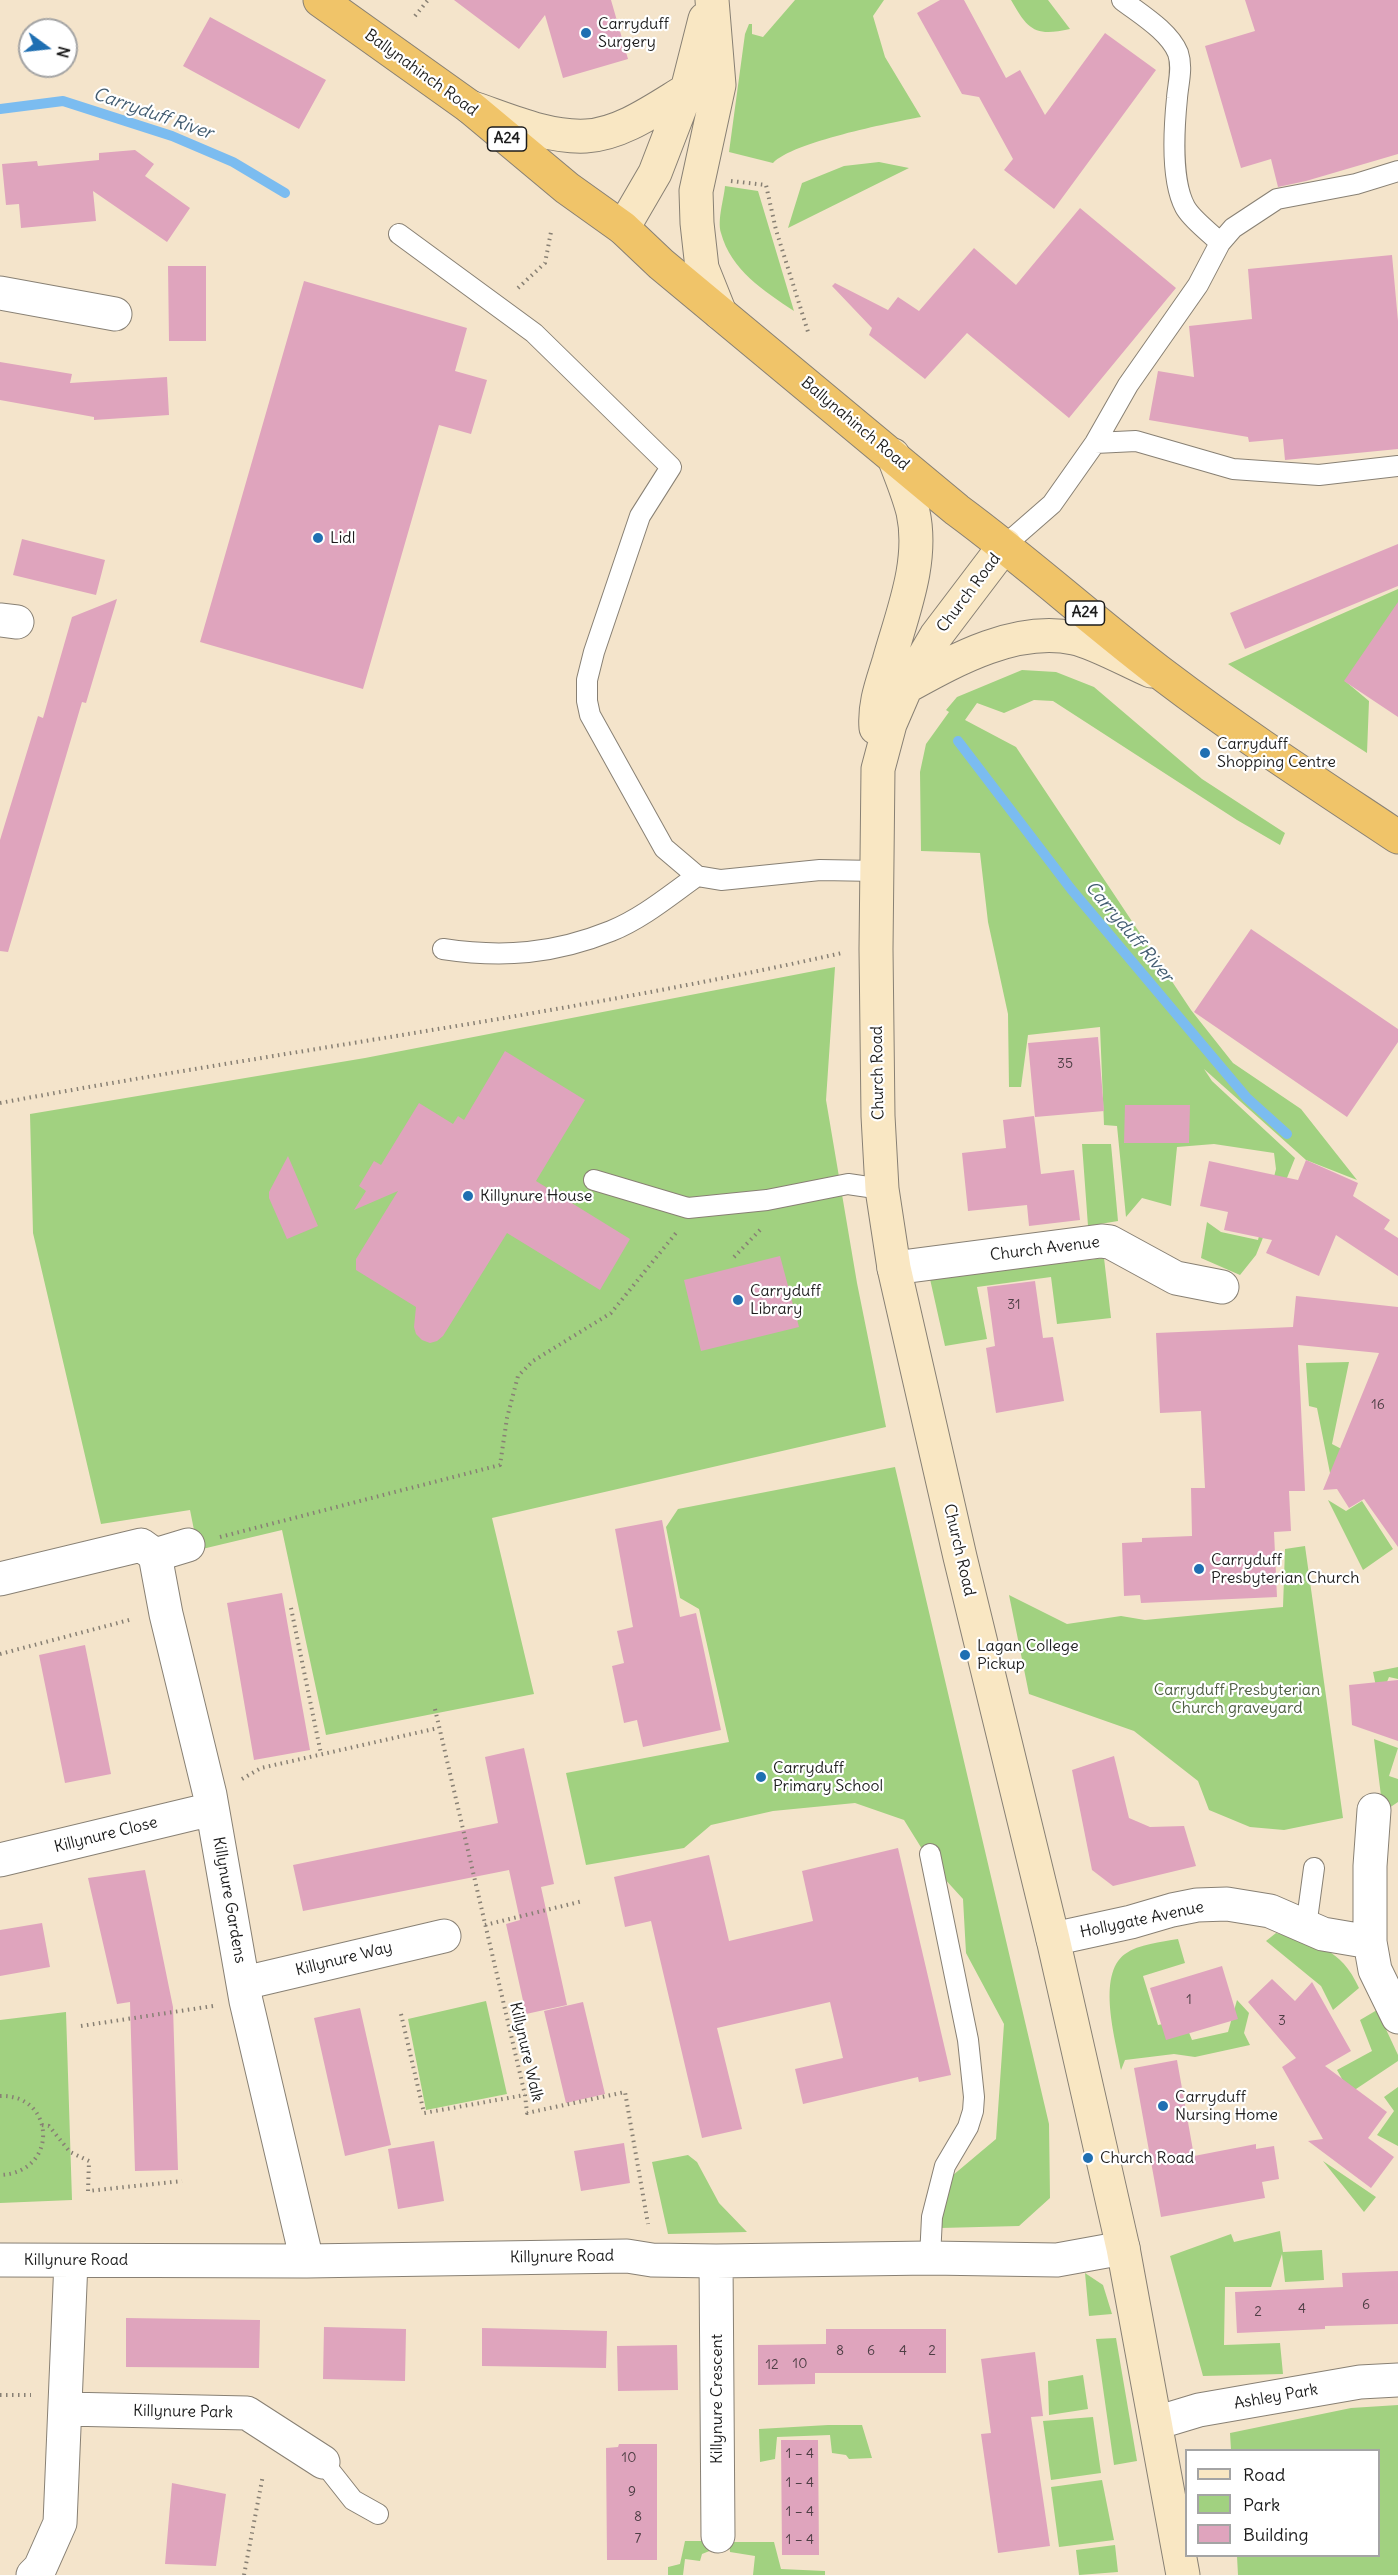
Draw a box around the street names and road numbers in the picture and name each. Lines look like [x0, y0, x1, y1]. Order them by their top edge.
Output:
street label: Ballynahinch Road [361, 26, 481, 120]
road number: A24 [488, 127, 526, 151]
street label: Ballynahinch Road [797, 373, 913, 475]
street label: Church Road [933, 550, 1005, 636]
road number: A24 [1066, 601, 1104, 625]
street label: Church Road [868, 1026, 888, 1120]
street label: Church Avenue [989, 1233, 1101, 1265]
street label: Church Road [939, 1502, 979, 1598]
street label: Killynure Close [52, 1813, 160, 1857]
street label: Killynure Gardens [208, 1835, 250, 1965]
street label: Hollygate Avenue [1078, 1898, 1206, 1942]
street label: Killynure Way [294, 1938, 394, 1980]
street label: Killynure Walk [505, 2000, 547, 2104]
street label: Killynure Road [510, 2246, 614, 2268]
street label: Killynure Road [24, 2250, 128, 2270]
street label: Killynure Crescent [707, 2334, 727, 2464]
street label: Ashley Park [1233, 2380, 1319, 2414]
street label: Killynure Park [133, 2402, 233, 2422]

